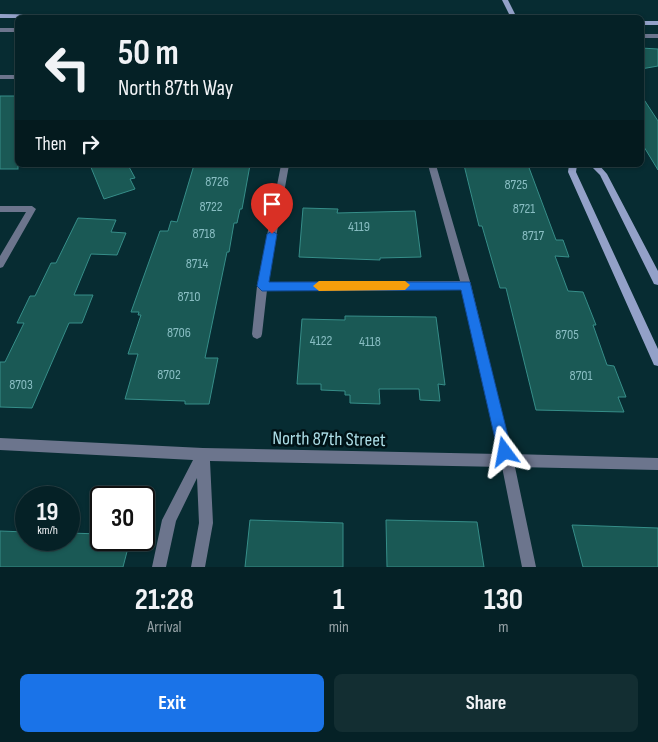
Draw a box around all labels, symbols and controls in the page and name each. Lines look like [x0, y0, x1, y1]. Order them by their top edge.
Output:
text: 50 m [118, 32, 179, 75]
icon: left [35, 35, 100, 100]
text: North 87th Way [118, 75, 233, 102]
icon: right [76, 130, 104, 158]
text: Then [35, 133, 66, 156]
house number: 8726 [205, 173, 229, 190]
house number: 8725 [504, 176, 528, 193]
pin [251, 183, 293, 234]
icon: arrive [258, 190, 286, 218]
house number: 8722 [199, 198, 223, 215]
house number: 8721 [513, 200, 535, 217]
house number: 4119 [348, 218, 370, 235]
house number: 8718 [193, 225, 215, 242]
house number: 8717 [522, 227, 544, 244]
house number: 8714 [186, 255, 208, 272]
house number: 8710 [178, 288, 200, 305]
house number: 8706 [167, 324, 191, 341]
house number: 8705 [555, 326, 579, 343]
house number: 4122 [310, 332, 332, 349]
house number: 4118 [359, 333, 381, 350]
house number: 8702 [157, 366, 181, 383]
house number: 8701 [570, 367, 592, 384]
house number: 8703 [9, 376, 33, 393]
position arrow [478, 425, 530, 477]
street label: North 87th Street [272, 427, 386, 452]
speed limit sign: 30 [90, 486, 155, 551]
text: 19 [37, 497, 58, 528]
text: km/h [37, 523, 58, 538]
text: 21:28 [135, 582, 194, 618]
text: 1 [333, 582, 345, 618]
text: 130 [484, 582, 523, 618]
text: Arrival [147, 618, 182, 637]
text: min [329, 618, 349, 637]
text: m [498, 618, 509, 637]
button: Exit [20, 674, 324, 732]
button: Share [334, 674, 638, 732]

